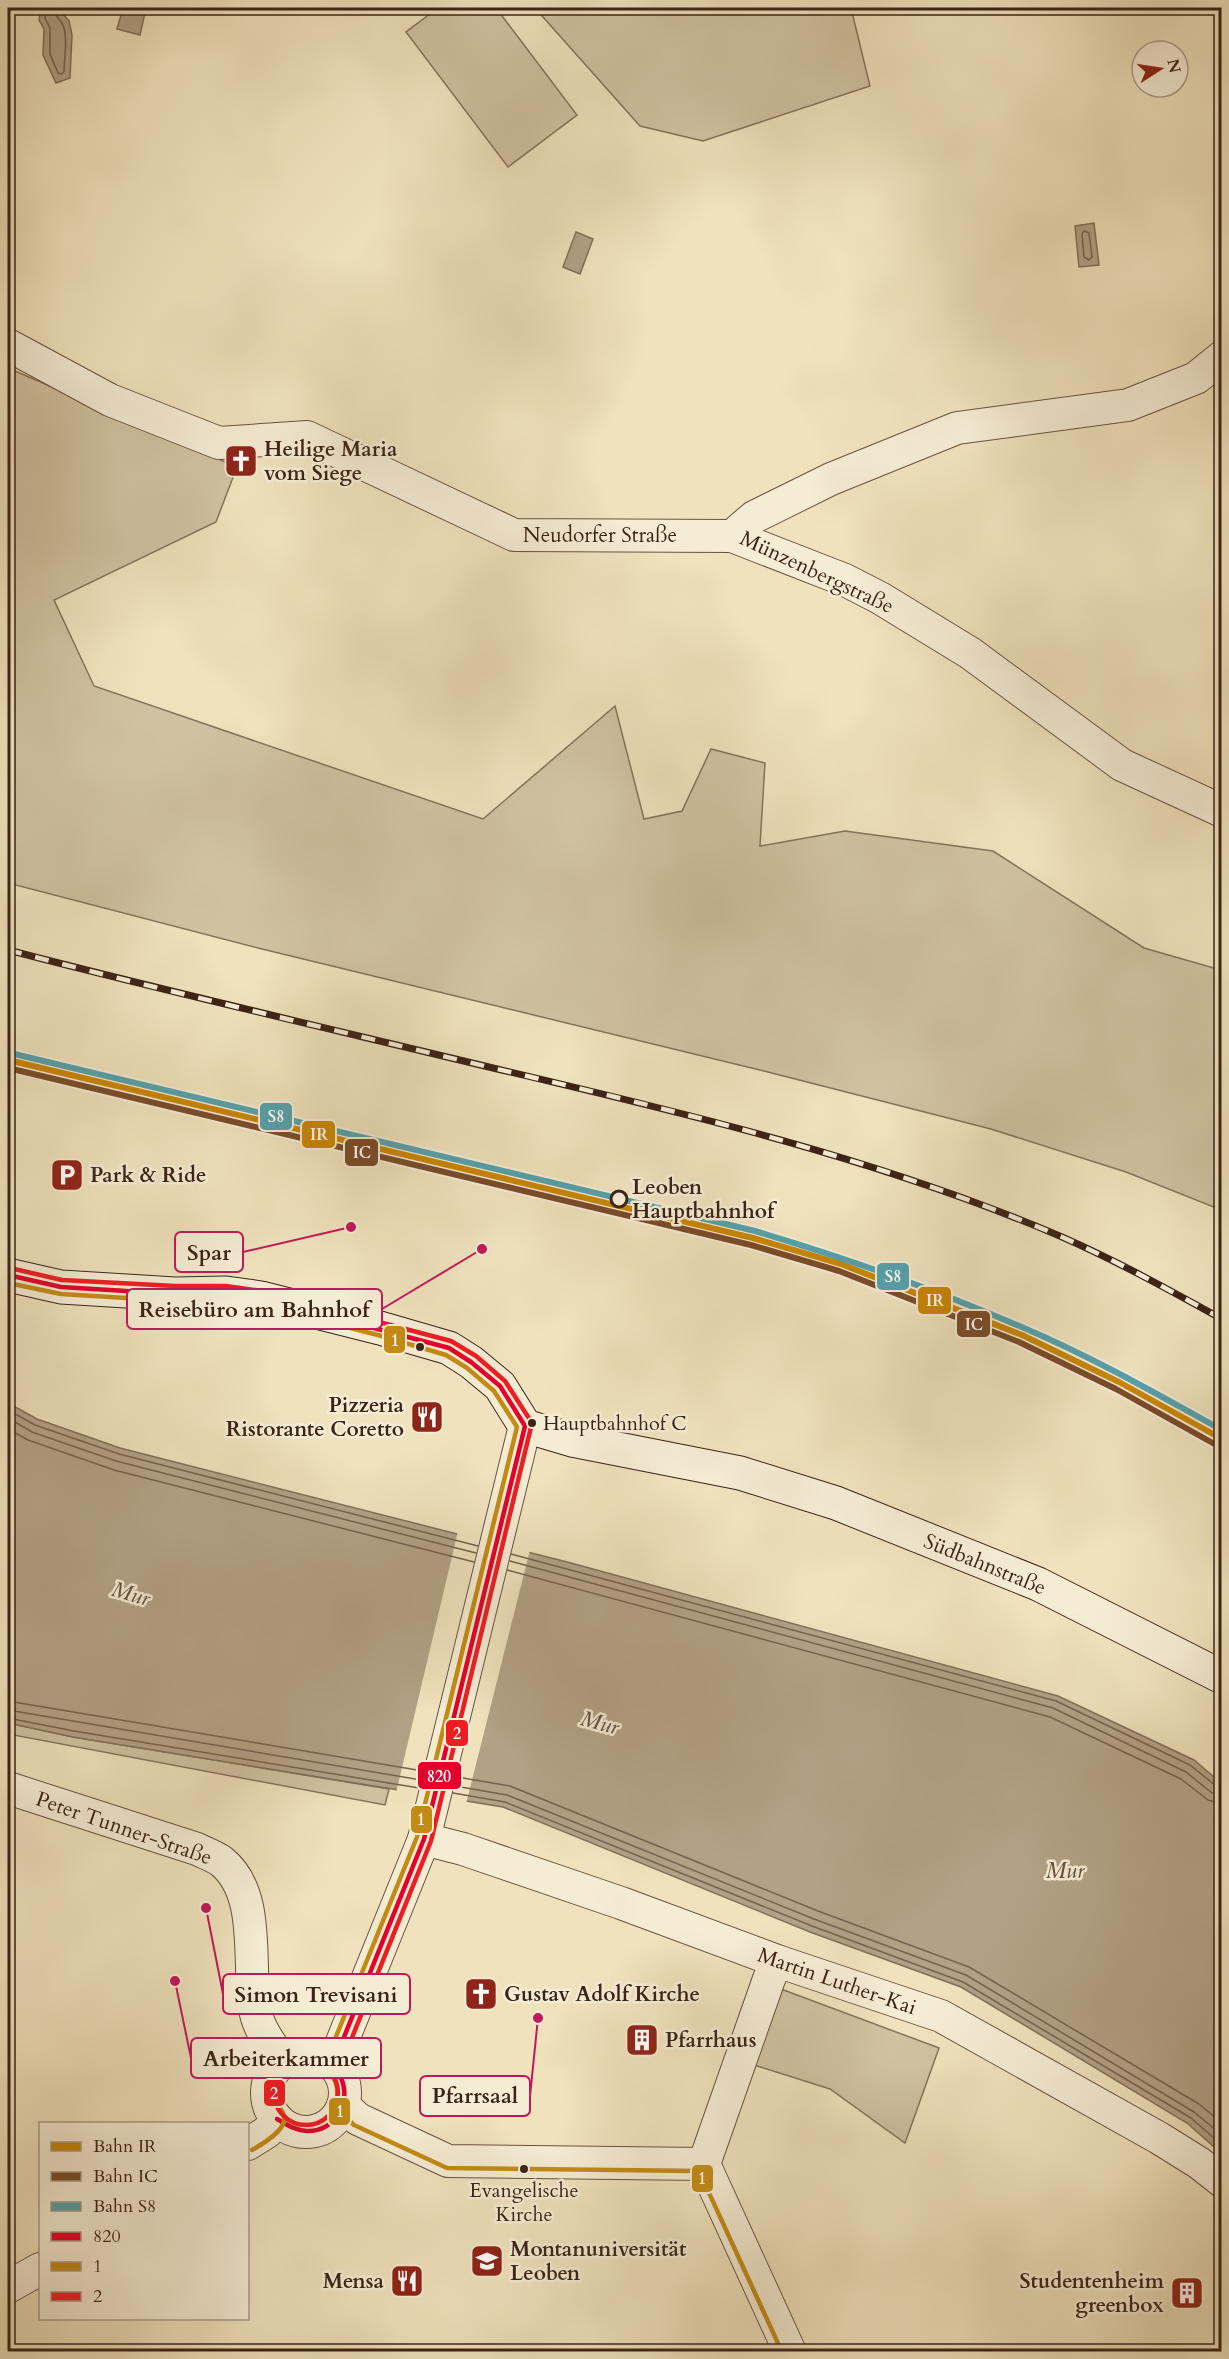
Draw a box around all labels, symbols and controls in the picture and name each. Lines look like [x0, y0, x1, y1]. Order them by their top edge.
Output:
north arrow [1130, 39, 1190, 99]
text: N [1161, 57, 1186, 75]
place label: Heilige Maria vom Siege [264, 435, 398, 488]
church icon: Heilige Maria vom Siege [223, 443, 259, 479]
street label: Neudorfer Straße [523, 521, 677, 550]
street label: Münzenbergstraße [735, 524, 898, 621]
line badge: S8 [259, 1102, 293, 1131]
text: S8 [268, 1106, 284, 1128]
line badge: IR [301, 1120, 336, 1149]
text: IR [310, 1124, 328, 1146]
line badge: IC [344, 1138, 379, 1167]
text: IC [353, 1142, 371, 1164]
parking icon: Park & Ride [49, 1157, 85, 1193]
place label: Park & Ride [90, 1161, 206, 1190]
place label: Leoben Hauptbahnhof [632, 1173, 778, 1226]
marker: Leoben Hauptbahnhof [610, 1190, 628, 1208]
callout: Spar [175, 1232, 243, 1272]
text: Spar [187, 1238, 231, 1268]
line badge: S8 [876, 1262, 910, 1291]
text: S8 [885, 1266, 901, 1288]
line badge: IR [917, 1286, 952, 1315]
callout: Reisebüro am Bahnhof [127, 1289, 382, 1329]
text: IR [926, 1290, 944, 1312]
text: Reisebüro am Bahnhof [138, 1295, 373, 1325]
line badge: IC [956, 1310, 991, 1338]
text: IC [965, 1314, 983, 1336]
line badge: 1 [383, 1325, 406, 1354]
text: 1 [391, 1330, 399, 1352]
unlabelled marker [414, 1341, 426, 1353]
place label: Pizzeria Ristorante Coretto [226, 1391, 405, 1444]
restaurant icon: Pizzeria Ristorante Coretto [409, 1399, 445, 1435]
place label: Hauptbahnhof C [543, 1410, 687, 1437]
marker: Hauptbahnhof C [526, 1417, 538, 1429]
street label: Südbahnstraße [919, 1527, 1050, 1602]
water label: Mur [108, 1574, 154, 1614]
water label: Mur [577, 1703, 623, 1743]
line badge: 2 [445, 1719, 469, 1747]
text: 2 [453, 1723, 461, 1745]
line badge: 820 [417, 1761, 462, 1790]
text: 820 [427, 1766, 451, 1788]
street label: Peter Tunner-Straße [32, 1785, 216, 1872]
line badge: 1 [410, 1805, 433, 1834]
text: 1 [417, 1809, 425, 1831]
water label: Mur [1046, 1856, 1085, 1886]
street label: Martin Luther-Kai [754, 1941, 920, 2022]
callout: Simon Trevisani [223, 1974, 410, 2014]
church icon: Gustav Adolf Kirche [463, 1976, 499, 2012]
text: Simon Trevisani [234, 1980, 398, 2010]
place label: Gustav Adolf Kirche [504, 1980, 700, 2009]
building icon: Pfarrhaus [624, 2022, 660, 2058]
place label: Pfarrhaus [665, 2026, 756, 2055]
callout: Arbeiterkammer [191, 2038, 381, 2078]
text: Arbeiterkammer [203, 2044, 369, 2074]
callout: Pfarrsaal [420, 2076, 530, 2116]
line badge: 2 [263, 2079, 286, 2107]
text: Pfarrsaal [432, 2081, 519, 2111]
text: 2 [270, 2083, 278, 2105]
line badge: 1 [328, 2097, 351, 2126]
text: 1 [336, 2101, 344, 2123]
legend [39, 2122, 249, 2320]
text: Bahn IR [93, 2134, 157, 2159]
marker: Evangelische Kirche [518, 2163, 530, 2175]
text: Bahn IC [93, 2164, 158, 2189]
line badge: 1 [691, 2164, 714, 2193]
text: 1 [698, 2168, 706, 2190]
place label: Evangelische Kirche [469, 2177, 579, 2228]
text: Bahn S8 [93, 2194, 156, 2219]
text: 820 [93, 2224, 121, 2249]
place label: Montanuniversität Leoben [510, 2235, 687, 2288]
school or university icon: Montanuniversität Leoben [469, 2243, 505, 2279]
text: 1 [93, 2254, 102, 2279]
restaurant icon: Mensa [389, 2263, 425, 2299]
place label: Mensa [323, 2267, 385, 2296]
place label: Studentenheim greenbox [1019, 2267, 1165, 2320]
building icon: Studentenheim greenbox [1169, 2275, 1205, 2311]
text: 2 [93, 2284, 102, 2309]

